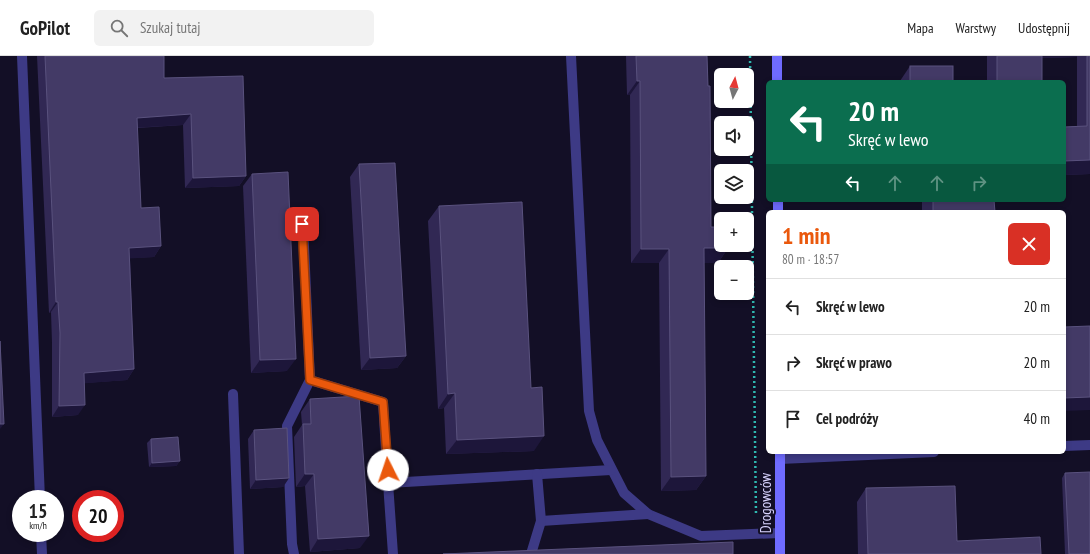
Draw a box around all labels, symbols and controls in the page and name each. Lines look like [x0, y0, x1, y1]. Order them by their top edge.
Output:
search box [94, 10, 374, 46]
text: GoPilot [20, 16, 70, 40]
icon: search [108, 17, 130, 39]
text: Szukaj tutaj [140, 18, 200, 37]
text: Mapa [907, 19, 934, 37]
text: Warstwy [956, 19, 996, 37]
text: Udostępnij [1018, 19, 1070, 37]
north arrow [714, 68, 754, 108]
map controls [714, 68, 754, 300]
text: 20 m [848, 92, 899, 129]
icon: left [782, 96, 834, 148]
button: sound [714, 116, 754, 156]
text: Skręć w lewo [848, 128, 929, 151]
button: layers [714, 164, 754, 204]
icon: left [842, 172, 864, 194]
icon: ahead [884, 172, 906, 194]
icon: ahead [926, 172, 948, 194]
icon: right [968, 172, 990, 194]
pin [285, 207, 319, 241]
button: + [714, 212, 754, 252]
icon: arrive [291, 213, 313, 235]
text: 1 min [782, 220, 830, 251]
button: close [1008, 223, 1050, 265]
text: 80 m · 18:57 [782, 251, 839, 268]
button: − [714, 260, 754, 300]
icon: left [782, 296, 804, 318]
text: Skręć w lewo [816, 297, 885, 316]
text: 20 m [1024, 297, 1050, 316]
icon: right [782, 352, 804, 374]
text: Skręć w prawo [816, 353, 892, 372]
text: 20 m [1024, 353, 1050, 372]
icon: arrive [782, 408, 804, 430]
text: Cel podróży [816, 409, 878, 428]
text: 40 m [1024, 409, 1050, 428]
position arrow [367, 449, 409, 491]
street label: Drogowców [756, 473, 775, 533]
speed limit sign: 20 [72, 490, 124, 542]
text: 15 [28, 498, 48, 524]
text: km/h [29, 519, 47, 532]

